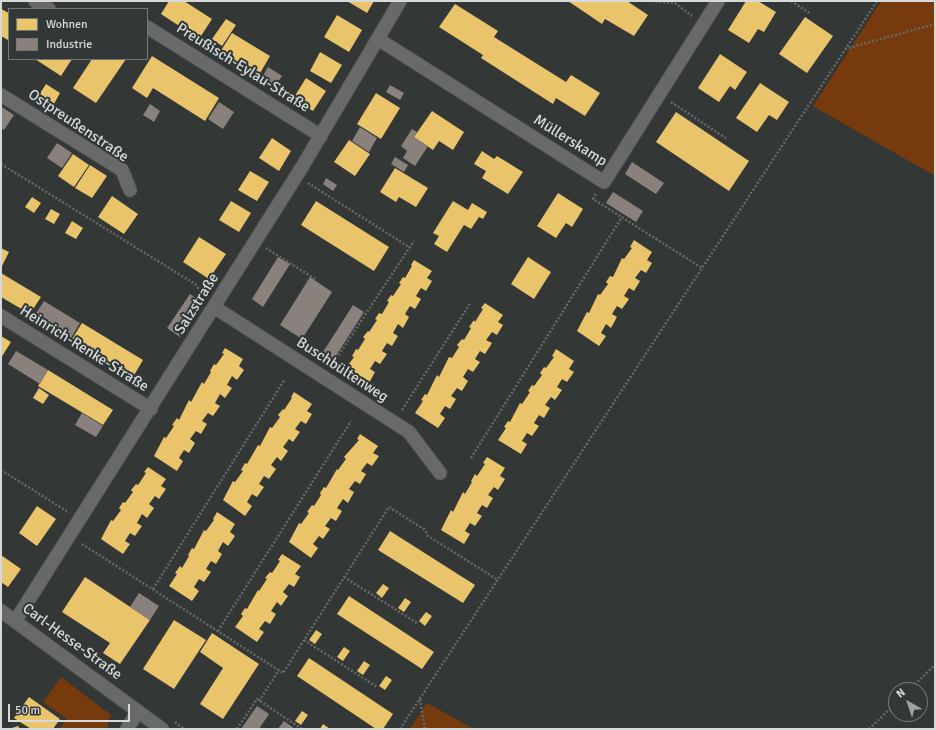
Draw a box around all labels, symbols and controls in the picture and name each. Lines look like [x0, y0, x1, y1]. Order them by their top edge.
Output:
legend [8, 8, 148, 60]
text: Wohnen [46, 17, 88, 32]
street label: Preußisch-Eylau-Straße [173, 20, 313, 116]
text: Industrie [46, 37, 92, 52]
street label: Ostpreußenstraße [24, 86, 132, 166]
street label: Müllerskamp [530, 111, 610, 171]
street label: Salzstraße [171, 270, 223, 338]
street label: Heinrich-Renke-Straße [16, 302, 152, 396]
street label: Buschbültenweg [293, 334, 391, 406]
street label: Carl-Hesse-Straße [19, 600, 125, 684]
north arrow [888, 682, 928, 722]
text: N [894, 686, 908, 701]
scale bar [10, 696, 132, 722]
text: 50 m [15, 703, 40, 718]

